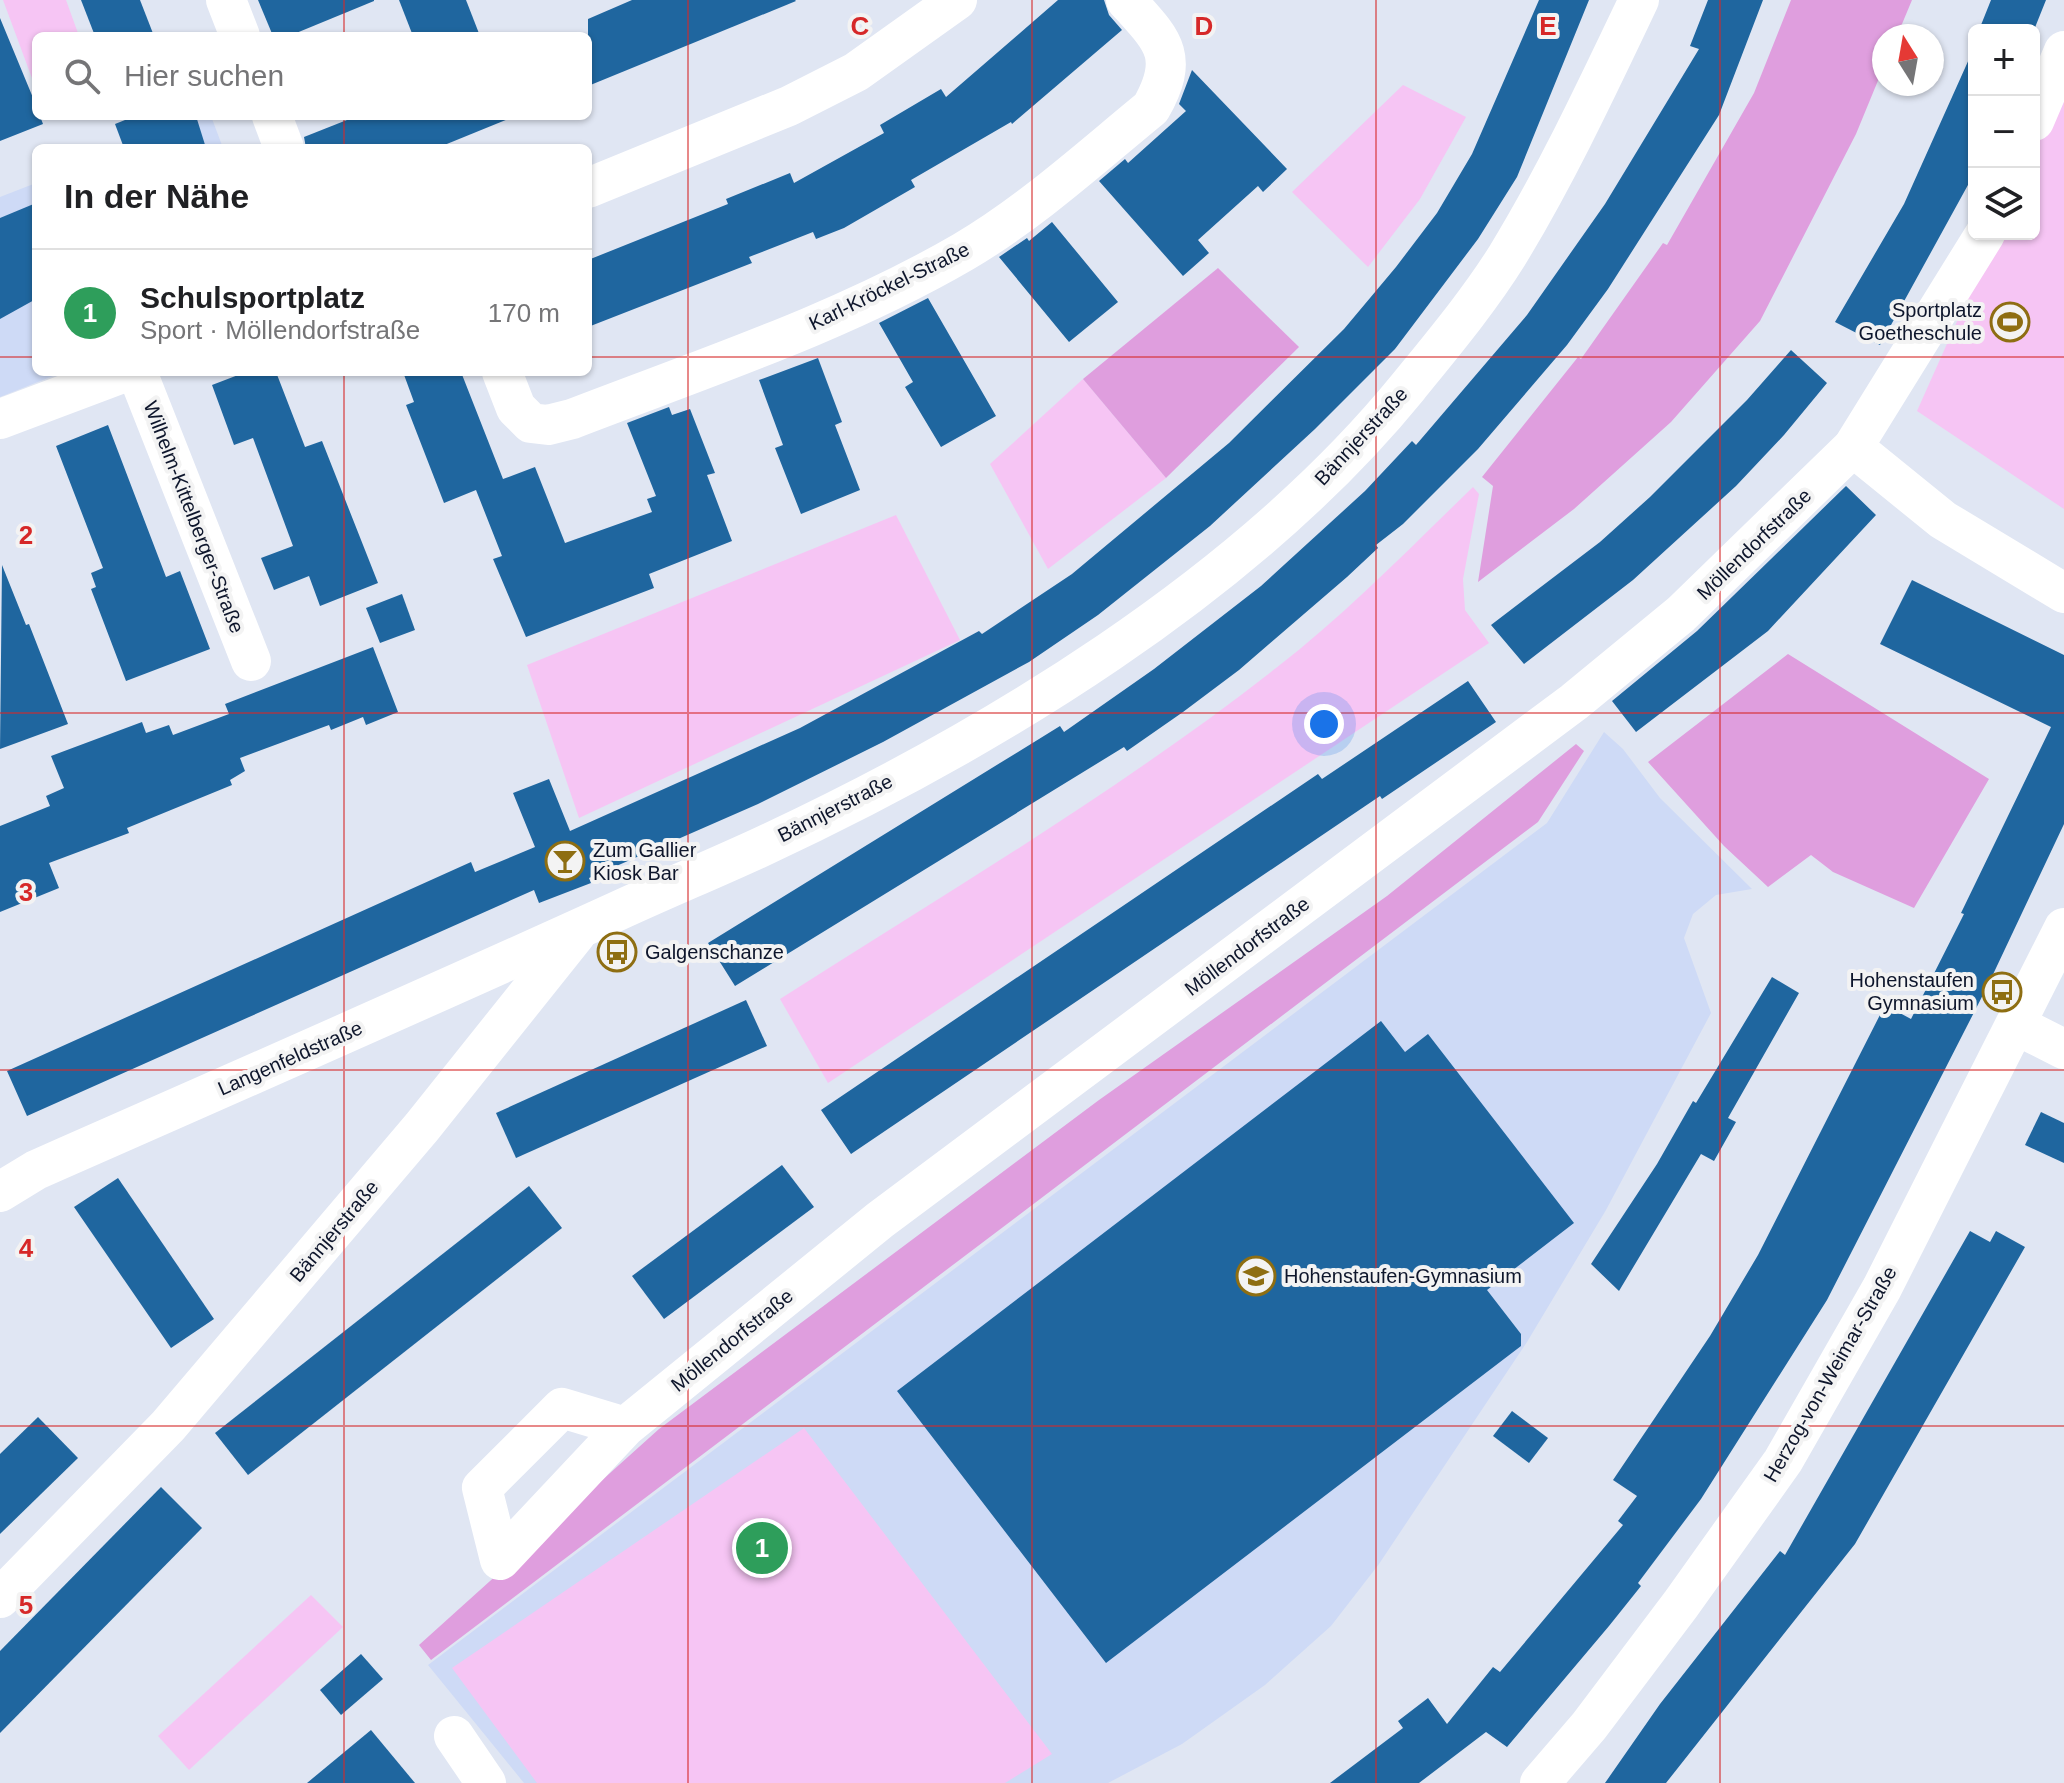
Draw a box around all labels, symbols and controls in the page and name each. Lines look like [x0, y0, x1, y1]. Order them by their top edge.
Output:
text: C [851, 11, 870, 41]
text: D [1195, 11, 1213, 41]
text: E [1539, 11, 1557, 41]
north arrow [1872, 24, 1944, 96]
map controls [1968, 24, 2040, 240]
button: + [1968, 24, 2040, 96]
search box [32, 32, 592, 120]
icon: search [60, 54, 104, 98]
text: Hier suchen [124, 59, 284, 92]
button: − [1968, 96, 2040, 168]
button: layers [1968, 168, 2040, 240]
text: In der Nähe [64, 177, 249, 215]
street label: Karl-Kröckel-Straße [805, 238, 973, 334]
text: Schulsportplatz [140, 281, 365, 314]
text: 1 [83, 298, 97, 328]
text: 170 m [488, 298, 560, 328]
place label: Sportplatz Goetheschule [1859, 299, 1982, 344]
sports icon: Sportplatz Goetheschule [1989, 301, 2031, 343]
text: Sport · Möllendorfstraße [140, 315, 420, 345]
street label: Bännjerstraße [1310, 383, 1412, 489]
street label: Wilhelm-Kittelberger-Straße [140, 398, 248, 636]
street label: Möllendorfstraße [1692, 484, 1816, 604]
text: 2 [19, 520, 33, 550]
your location [1304, 704, 1344, 744]
street label: Bännjerstraße [774, 770, 896, 846]
place label: Zum Gallier Kiosk Bar [593, 839, 697, 884]
bar icon: Zum Gallier Kiosk Bar [544, 840, 586, 882]
text: 3 [19, 877, 33, 907]
street label: Möllendorfstraße [1180, 892, 1314, 1000]
bus stop icon: Galgenschanze [596, 931, 638, 973]
place label: Galgenschanze [645, 941, 784, 963]
place label: Hohenstaufen Gymnasium [1849, 969, 1974, 1014]
bus stop icon: Hohenstaufen Gymnasium [1981, 971, 2023, 1013]
street label: Langenfeldstraße [214, 1016, 366, 1100]
street label: Bännjerstraße [285, 1176, 383, 1286]
text: 4 [19, 1233, 34, 1263]
school or university icon: Hohenstaufen-Gymnasium [1235, 1255, 1277, 1297]
street label: Herzog-von-Weimar-Straße [1759, 1262, 1901, 1486]
place label: Hohenstaufen-Gymnasium [1284, 1265, 1522, 1287]
street label: Möllendorfstraße [667, 1284, 797, 1396]
pin: 1 [736, 1518, 788, 1578]
text: 5 [19, 1590, 33, 1620]

